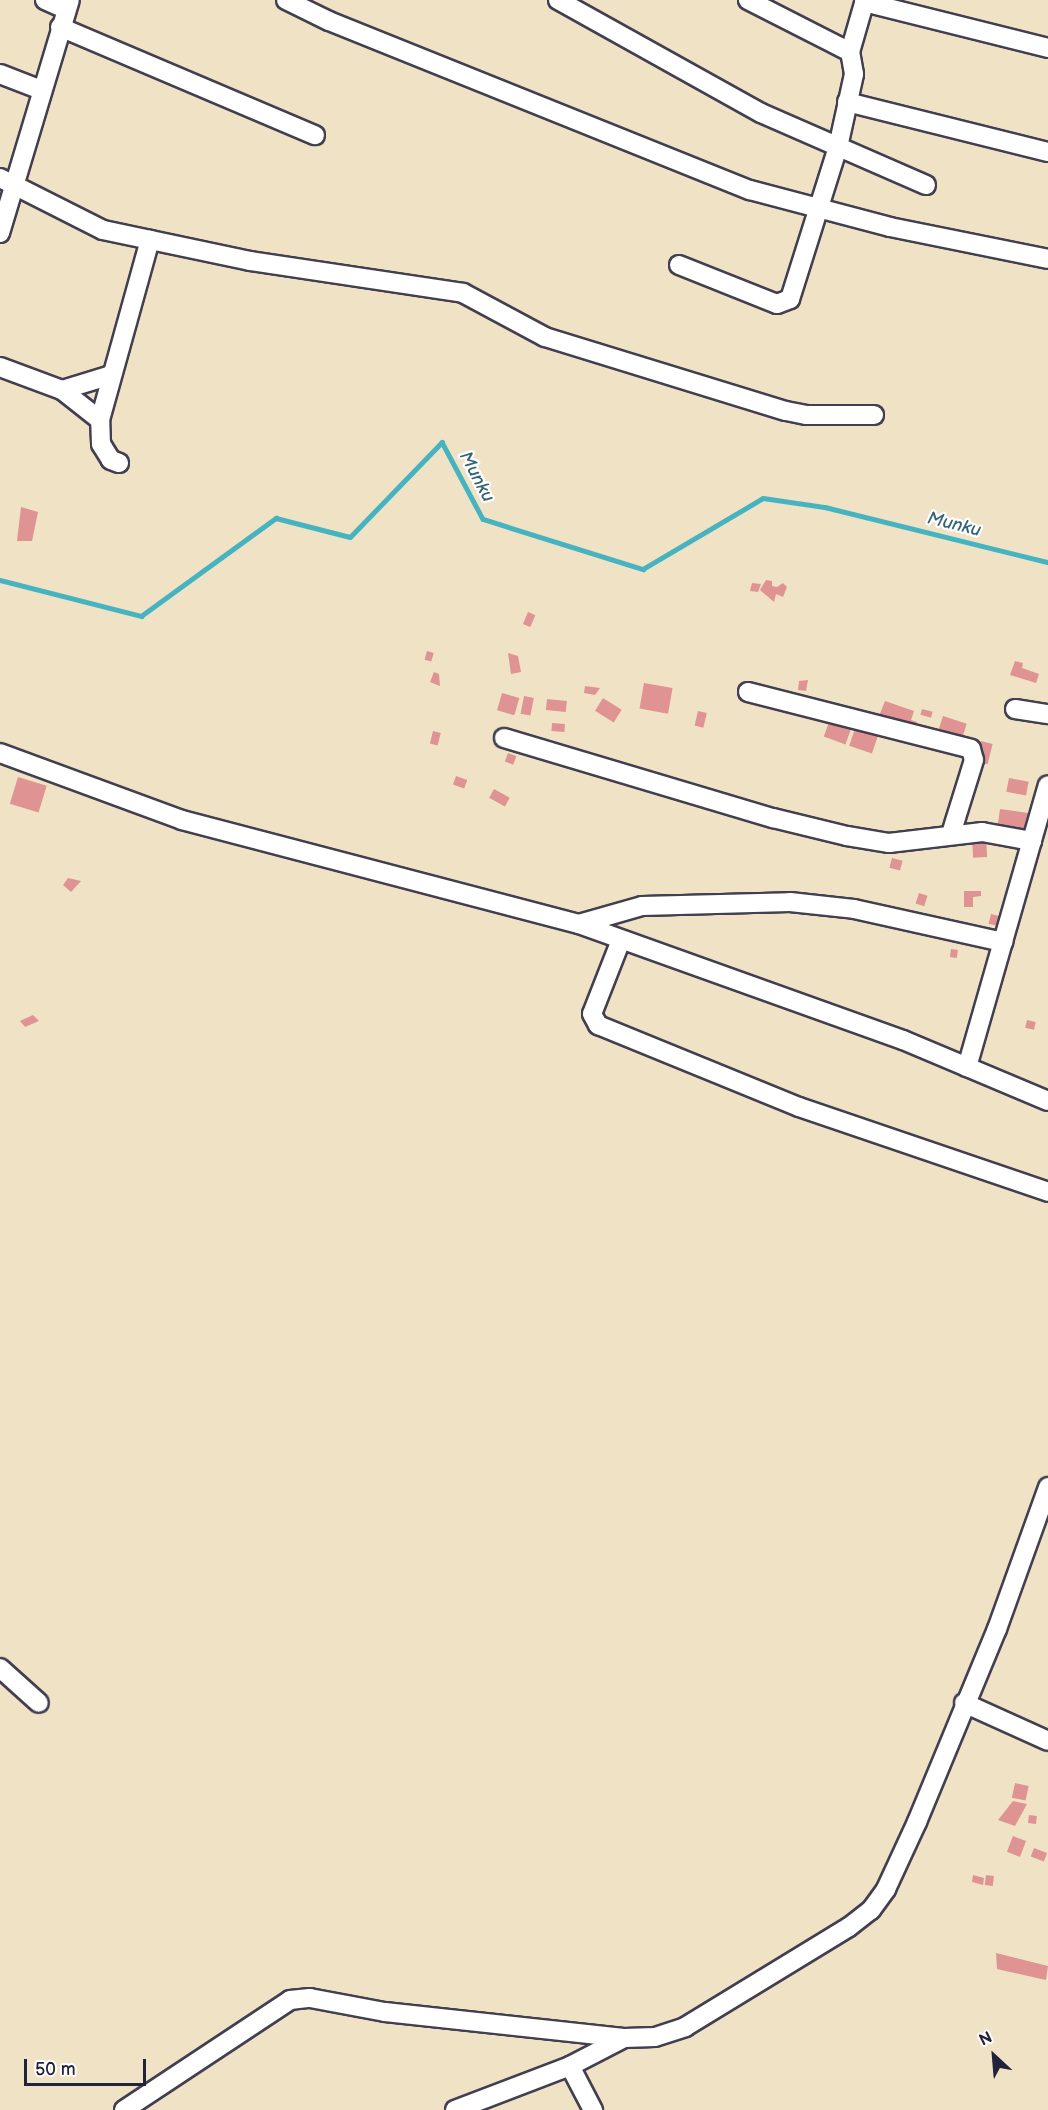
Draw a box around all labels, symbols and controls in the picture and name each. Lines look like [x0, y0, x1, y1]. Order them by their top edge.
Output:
water label: Munku [454, 448, 498, 506]
water label: Munku [925, 508, 983, 542]
north arrow [964, 2026, 1024, 2086]
text: N [976, 2028, 995, 2051]
scale bar [27, 2047, 148, 2085]
text: 50 m [35, 2059, 76, 2080]

